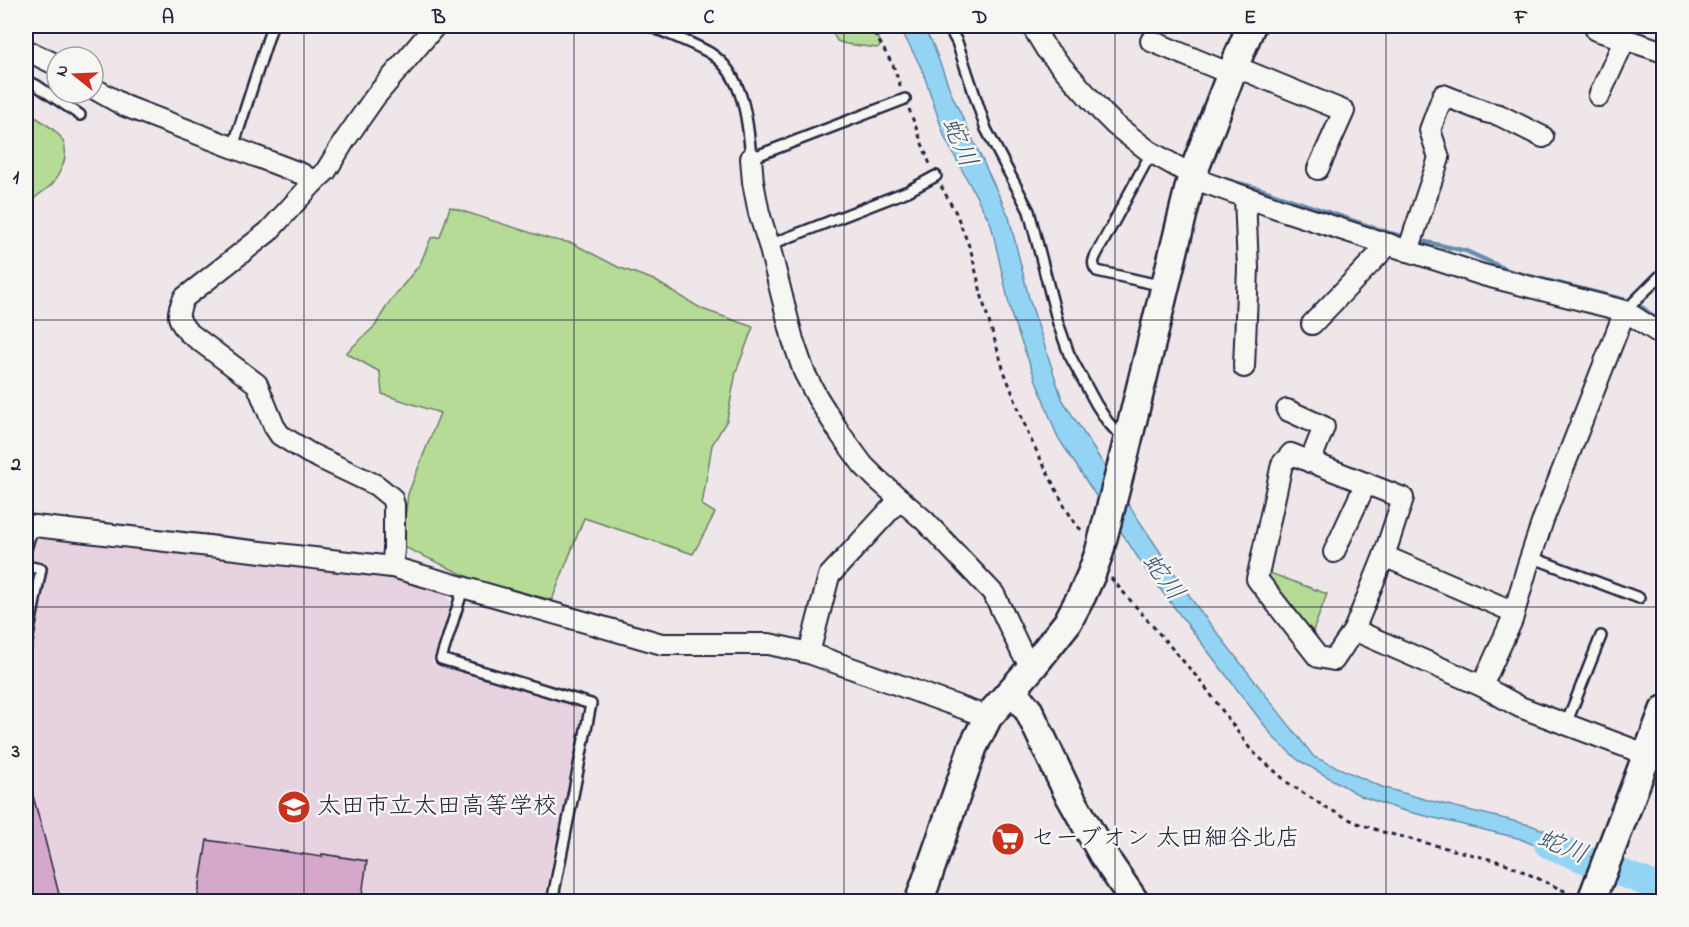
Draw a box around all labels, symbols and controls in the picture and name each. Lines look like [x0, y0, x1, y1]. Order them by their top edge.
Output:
text: A [162, 4, 174, 33]
text: B [431, 4, 446, 33]
text: C [704, 4, 715, 33]
text: D [972, 4, 987, 33]
text: E [1244, 4, 1256, 33]
text: F [1514, 4, 1528, 33]
north arrow [45, 45, 105, 105]
text: N [50, 62, 76, 80]
water label: 蛇川 [930, 112, 986, 174]
text: 1 [13, 164, 20, 193]
text: 2 [10, 451, 21, 480]
water label: 蛇川 [1131, 546, 1193, 610]
text: 3 [11, 738, 20, 767]
school or university icon: 太田市立太田高等学校 [276, 789, 312, 825]
place label: 太田市立太田高等学校 [317, 790, 557, 825]
supermarket icon: セーブオン 太田細谷北店 [990, 821, 1026, 857]
water label: 蛇川 [1531, 821, 1593, 875]
place label: セーブオン 太田細谷北店 [1031, 822, 1300, 857]

